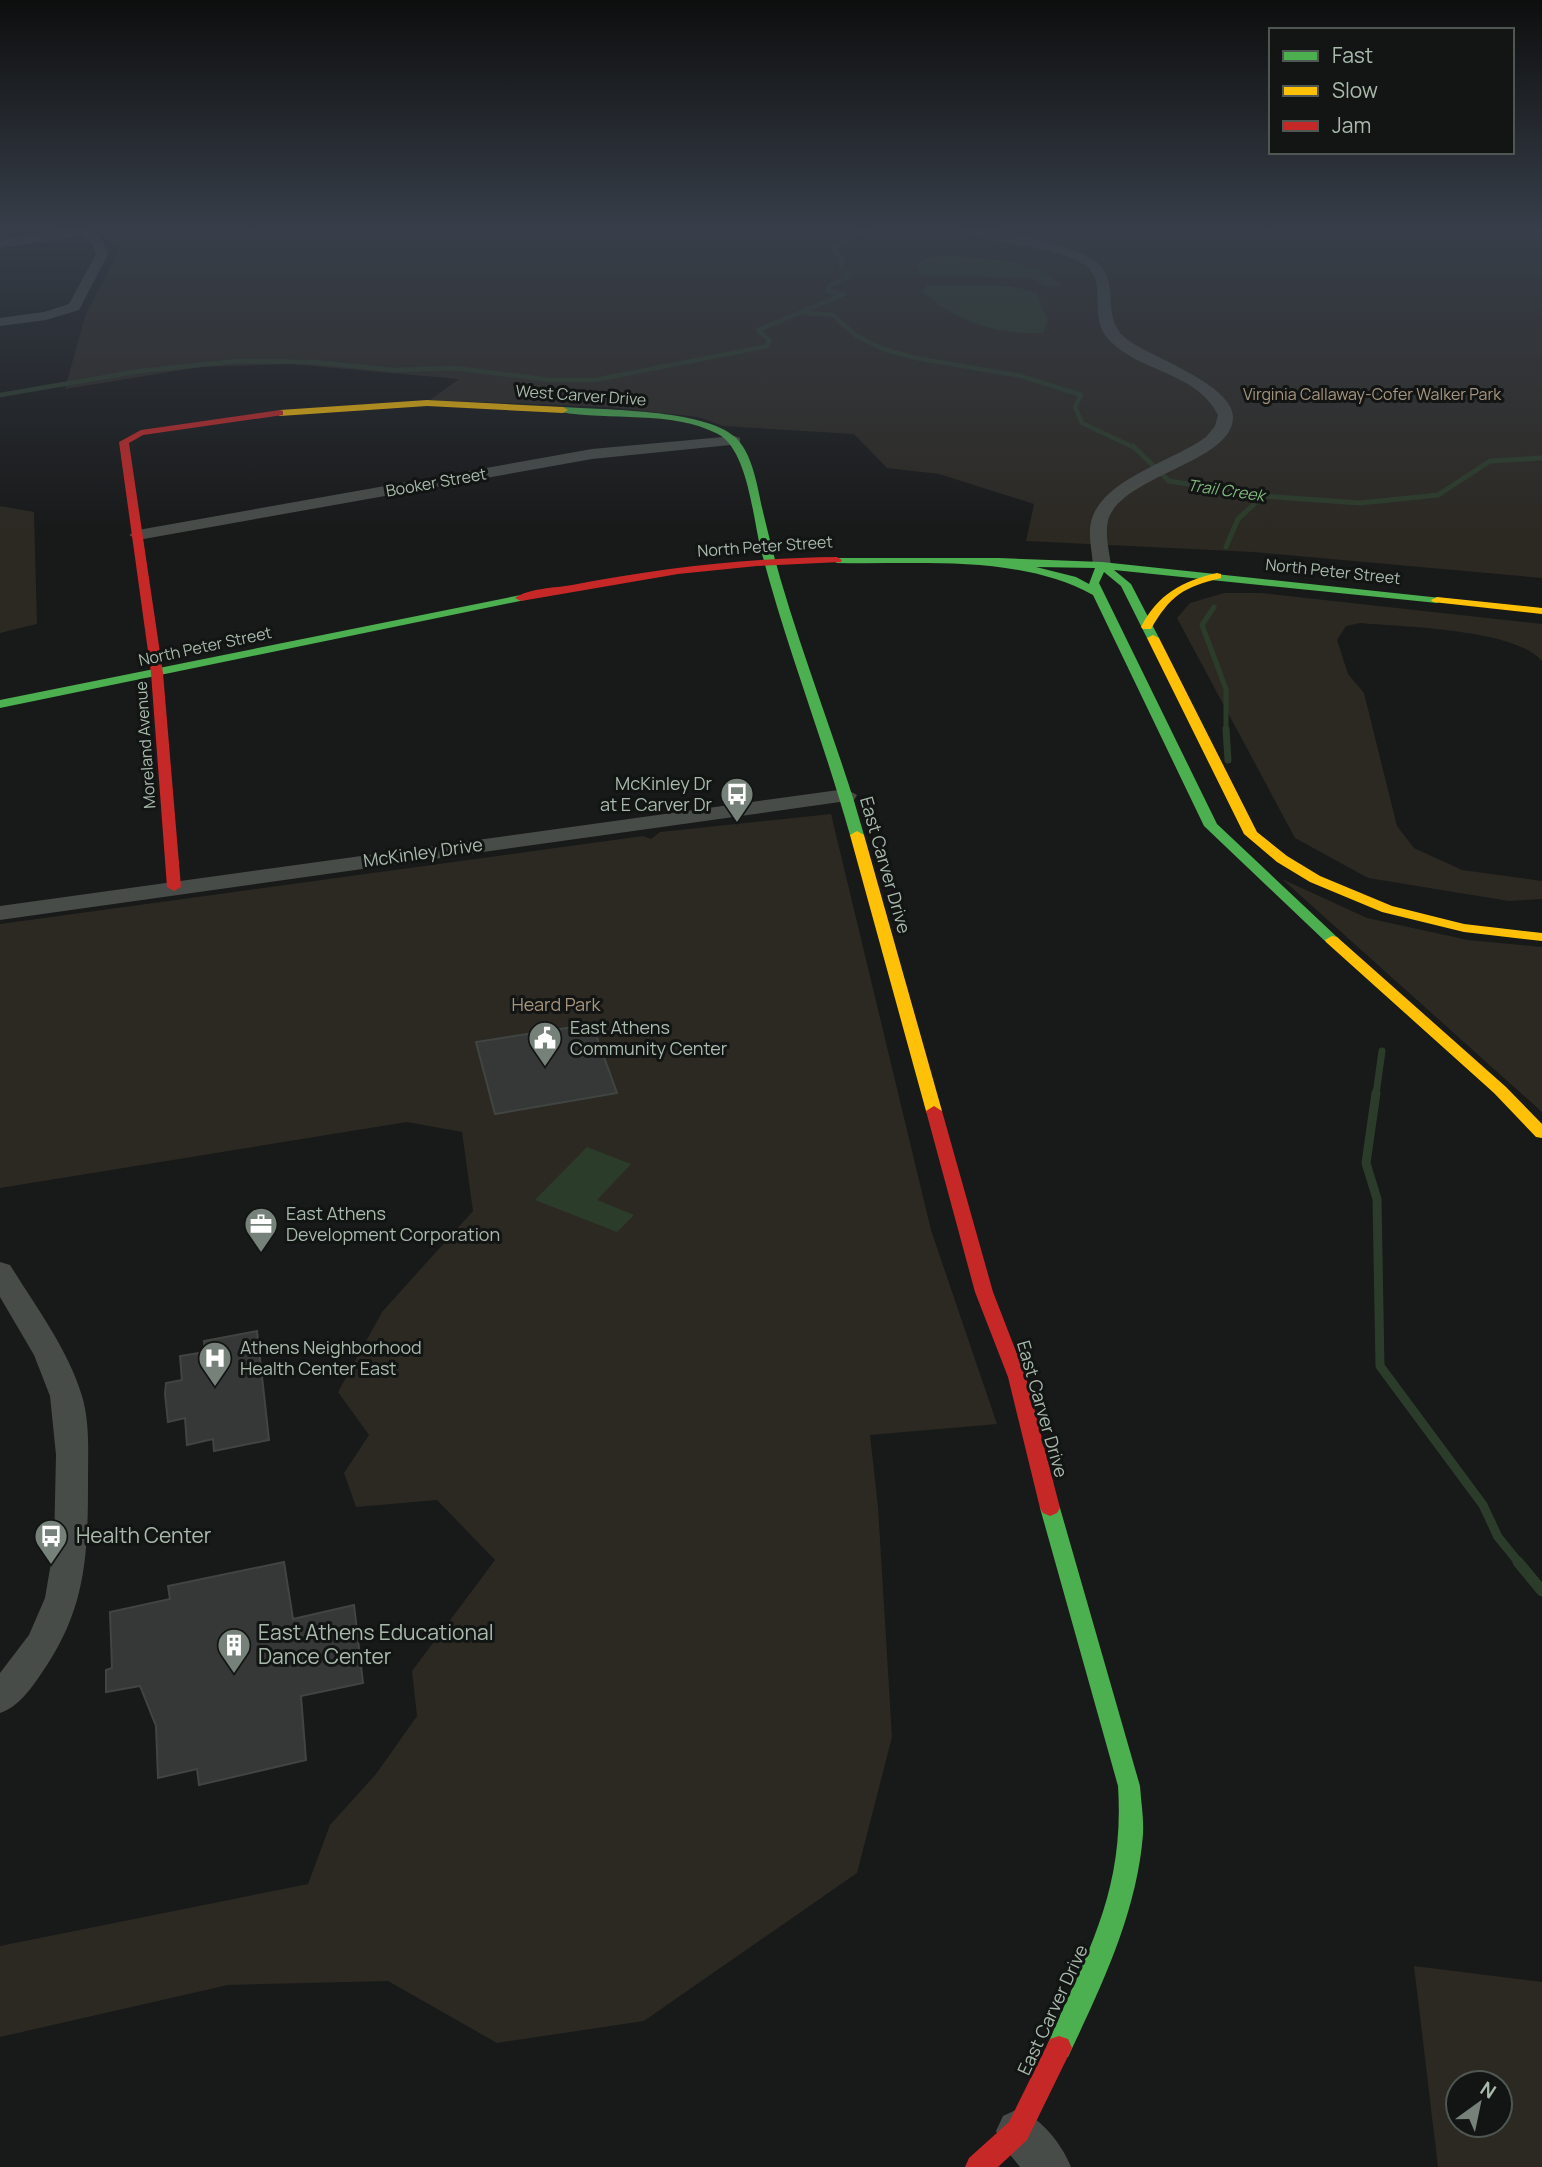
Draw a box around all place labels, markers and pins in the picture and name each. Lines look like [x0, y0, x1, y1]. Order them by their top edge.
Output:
place label: McKinley Dr at E Carver Dr [600, 771, 713, 816]
bus stop icon: McKinley Dr at E Carver Dr [718, 775, 756, 824]
place label: East Athens Community Center [570, 1015, 728, 1060]
public building icon: East Athens Community Center [526, 1019, 564, 1068]
place label: East Athens Development Corporation [286, 1201, 500, 1246]
office icon: East Athens Development Corporation [242, 1205, 280, 1254]
place label: Athens Neighborhood Health Center East [240, 1335, 422, 1380]
hospital icon: Athens Neighborhood Health Center East [196, 1339, 234, 1388]
bus stop icon: Health Center [32, 1517, 70, 1566]
place label: Health Center [76, 1521, 212, 1549]
place label: East Athens Educational Dance Center [258, 1618, 494, 1670]
building icon: East Athens Educational Dance Center [215, 1626, 253, 1675]

